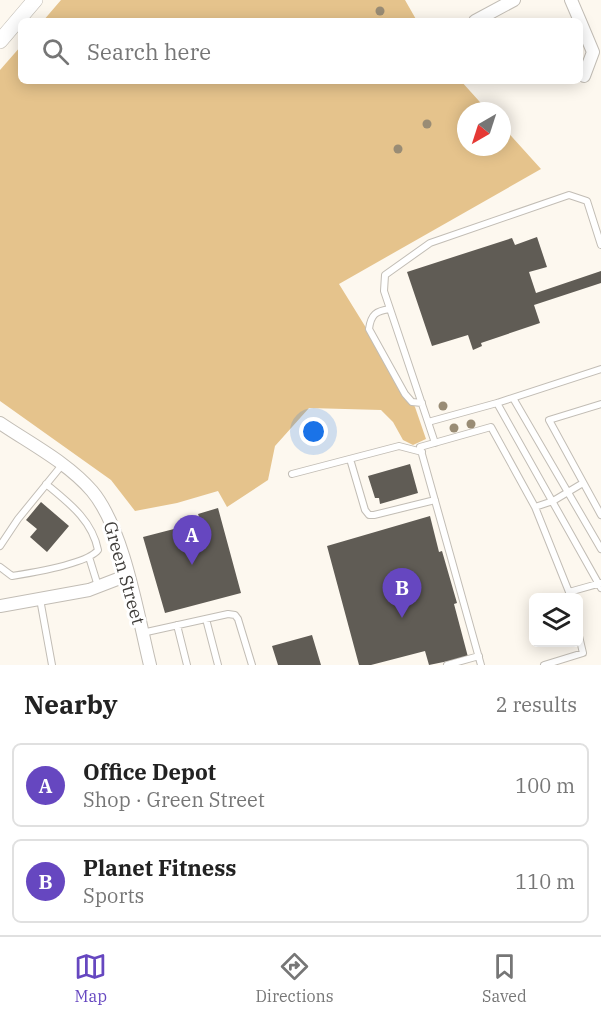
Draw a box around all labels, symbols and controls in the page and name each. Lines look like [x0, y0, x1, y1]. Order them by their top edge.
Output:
search box [18, 18, 583, 84]
icon: search [39, 35, 72, 68]
text: Search here [87, 37, 211, 66]
north arrow [457, 102, 511, 156]
your location [299, 417, 328, 446]
pin: A [172, 516, 212, 565]
street label: Green Street [99, 519, 150, 627]
pin: B [382, 568, 422, 618]
map controls [529, 593, 583, 647]
button: layers [529, 593, 583, 647]
text: Nearby [24, 687, 118, 721]
text: 2 results [496, 691, 577, 718]
text: Office Depot [83, 757, 216, 786]
text: A [39, 772, 52, 799]
text: 100 m [515, 772, 575, 799]
text: Shop · Green Street [83, 786, 265, 813]
text: Planet Fitness [83, 853, 236, 882]
text: B [38, 868, 53, 895]
text: 110 m [515, 868, 575, 895]
text: Sports [83, 882, 144, 909]
tab: Map [74, 950, 107, 1006]
tab: Directions [256, 950, 334, 1006]
tab: Saved [482, 950, 527, 1006]

